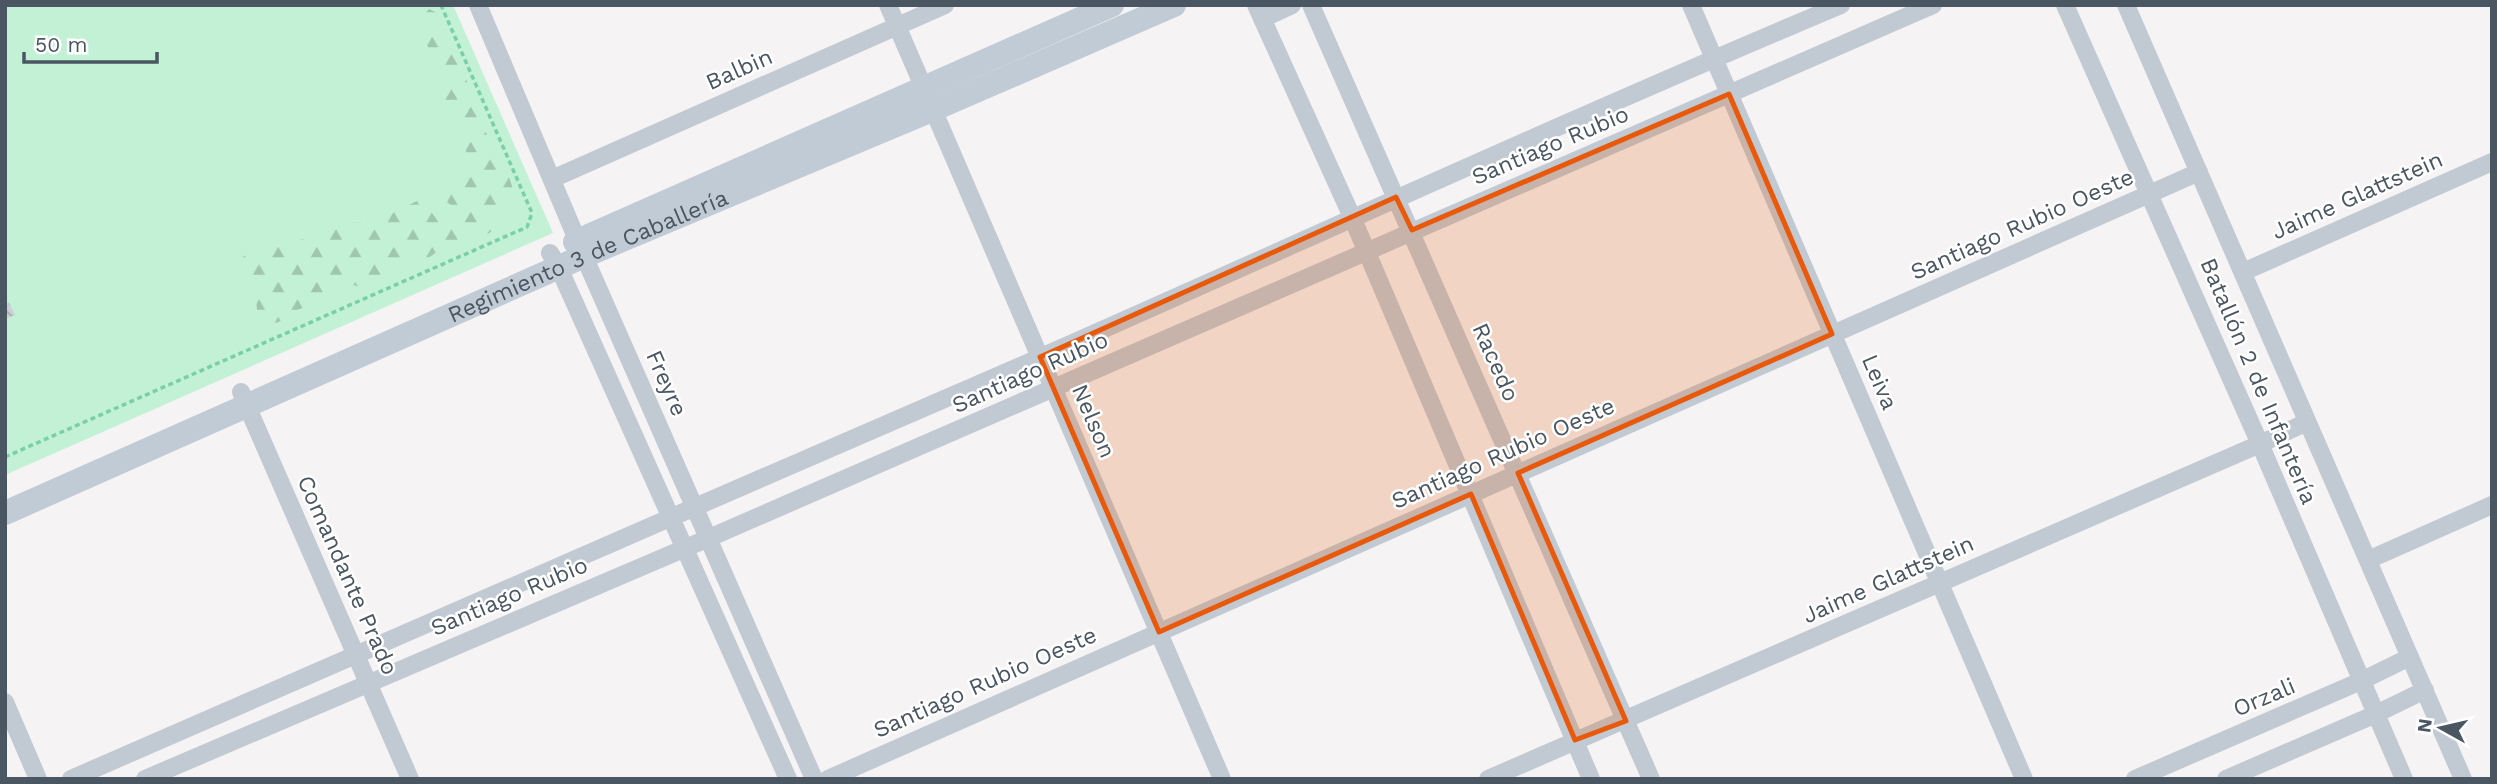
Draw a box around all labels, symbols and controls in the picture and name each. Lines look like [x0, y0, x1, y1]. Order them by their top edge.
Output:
scale bar [24, 21, 158, 65]
text: 50 m [35, 32, 87, 57]
street label: Balbin [702, 43, 777, 96]
street label: Santiago Rubio [1468, 100, 1633, 191]
street label: Jaime Glattstein [2268, 146, 2447, 245]
street label: Santiago Rubio Oeste [1907, 163, 2138, 286]
street label: Regimiento 3 de Caballería [444, 184, 732, 329]
street label: Batallón 2 de Infantería [2194, 254, 2323, 508]
street label: Racedo [1466, 319, 1525, 405]
street label: Santiago Rubio [948, 326, 1112, 419]
street label: Freyre [640, 346, 693, 420]
street label: Leiva [1856, 350, 1903, 414]
street label: Nelson [1066, 380, 1121, 462]
street label: Santiago Rubio Oeste [1388, 392, 1619, 515]
street label: Comandante Prado [291, 471, 404, 679]
street label: Jaime Glattstein [1799, 530, 1978, 629]
street label: Santiago Rubio [427, 551, 592, 642]
street label: Santiago Rubio Oeste [870, 621, 1101, 744]
street label: Orzali [2229, 672, 2299, 723]
north arrow [2406, 693, 2476, 763]
text: N [2412, 717, 2437, 734]

